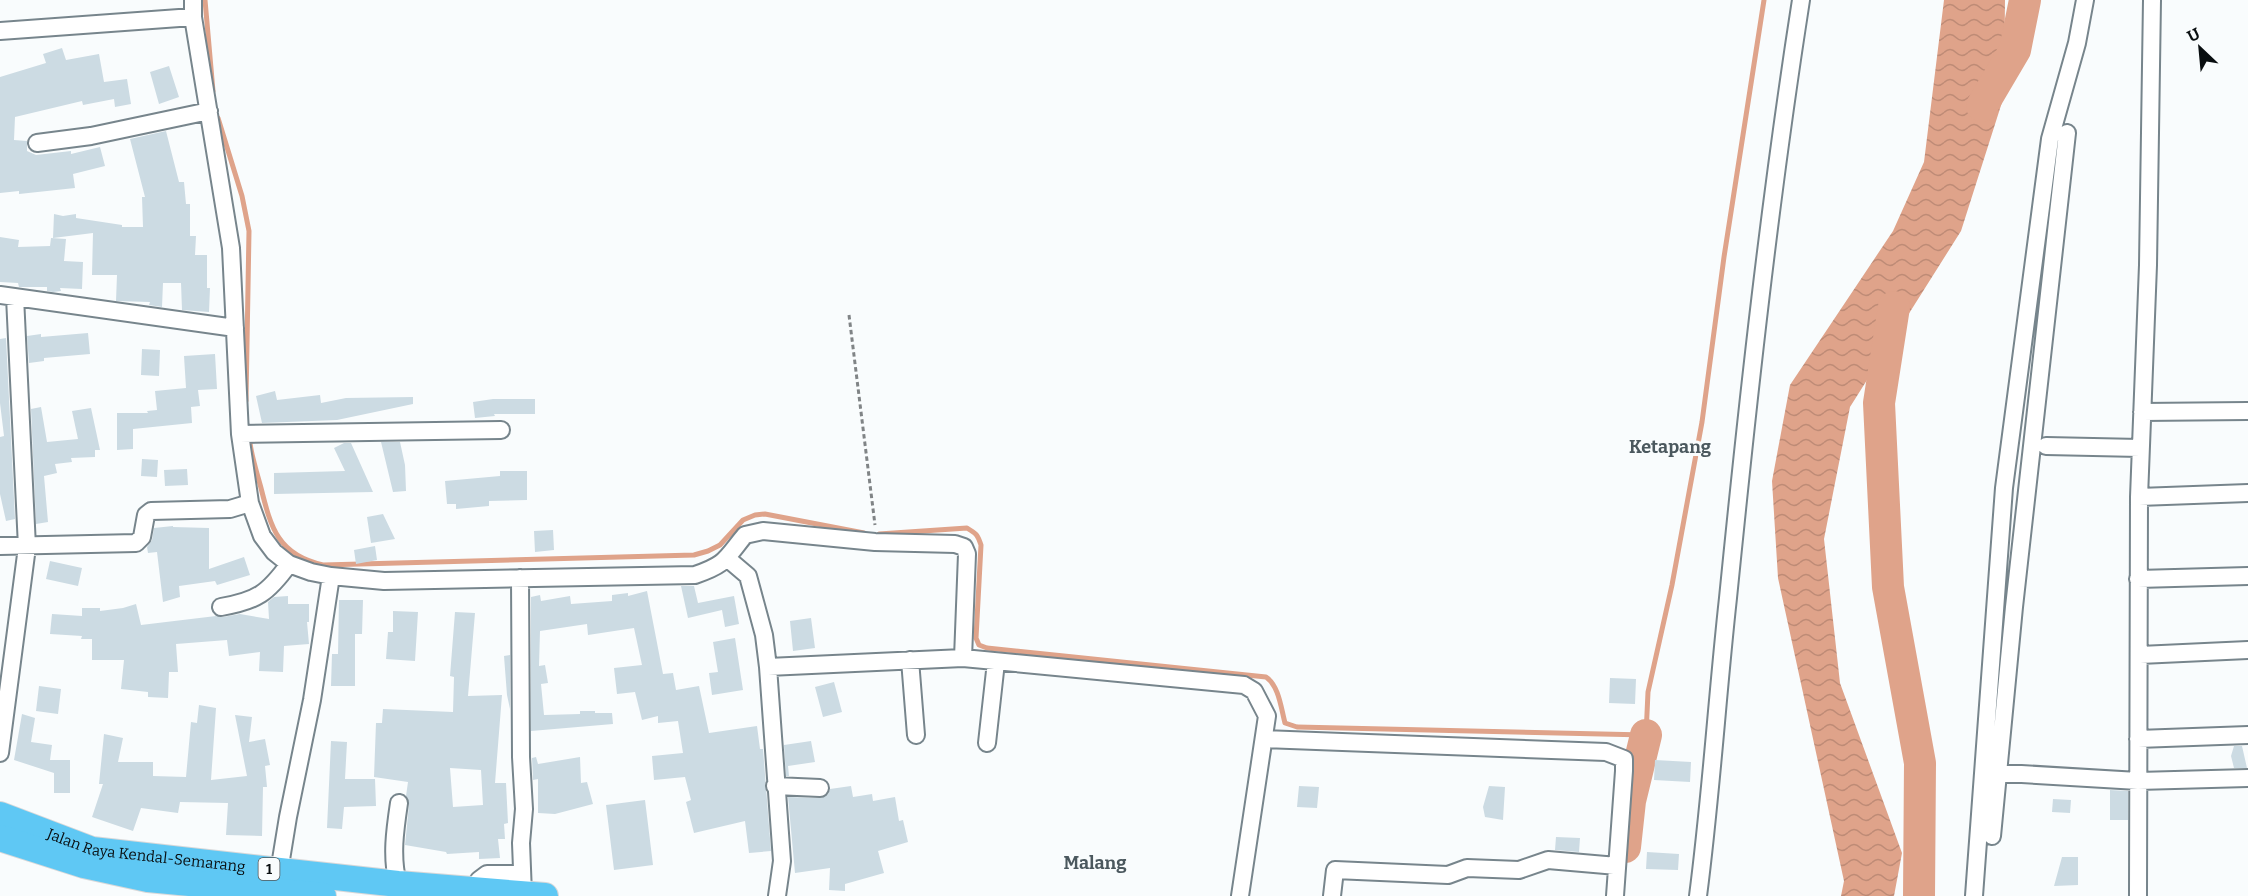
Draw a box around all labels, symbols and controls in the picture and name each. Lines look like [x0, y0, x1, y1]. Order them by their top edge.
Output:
north arrow [2170, 18, 2230, 78]
text: U [2184, 24, 2203, 46]
district label: Ketapang [1629, 436, 1712, 458]
street label: Jalan Raya Kendal-Semarang [44, 824, 246, 876]
district label: Malang [1063, 852, 1127, 874]
road number: 1 [258, 858, 280, 880]

